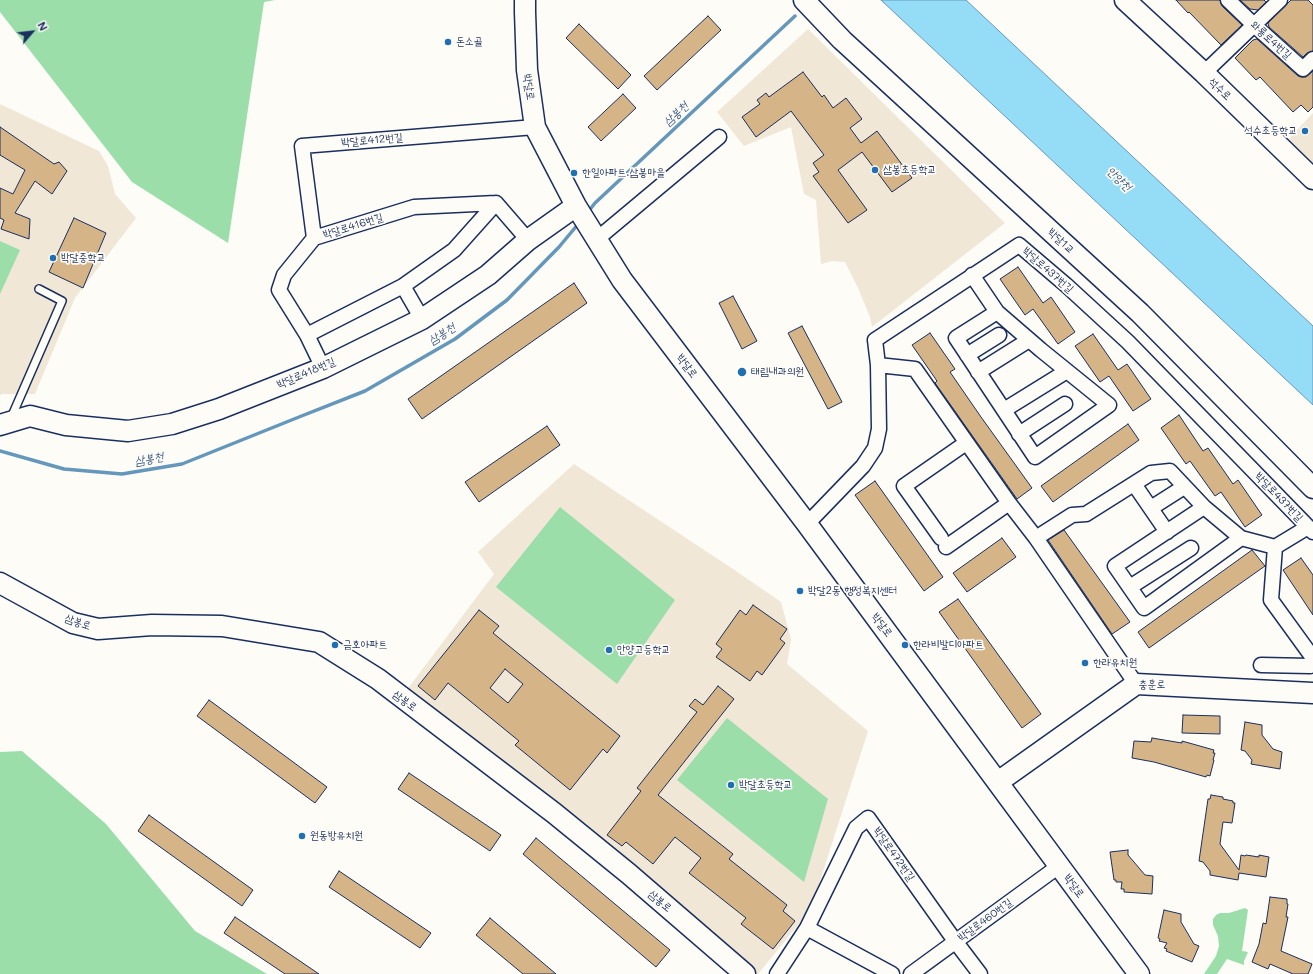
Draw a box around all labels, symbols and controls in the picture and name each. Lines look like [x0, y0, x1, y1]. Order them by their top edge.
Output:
north arrow [12, 12, 52, 52]
street label: 와룡로4번길 [1248, 18, 1294, 62]
text: N [34, 19, 52, 33]
place label: 돈소골 [456, 35, 483, 49]
marker: 돈소골 [443, 37, 453, 47]
street label: 박달로 [521, 73, 537, 101]
street label: 석수로 [1206, 75, 1234, 103]
water label: 삼봉천 [660, 99, 692, 129]
place label: 석수초등학교 [1244, 124, 1297, 138]
marker: 석수초등학교 [1300, 126, 1310, 136]
street label: 박달로412번길 [341, 131, 403, 149]
place label: 삼봉초등학교 [883, 163, 936, 177]
water label: 안양천 [1103, 164, 1135, 194]
marker: 삼봉초등학교 [870, 165, 880, 175]
place label: 한일아파트.삼봉마을 [582, 166, 665, 180]
marker: 한일아파트.삼봉마을 [569, 168, 579, 178]
street label: 박달로416번길 [321, 211, 385, 241]
street label: 박달1교 [1045, 225, 1077, 257]
street label: 박달로437번길 [1020, 244, 1076, 296]
place label: 박달중학교 [61, 251, 105, 265]
marker: 박달중학교 [48, 253, 58, 263]
water label: 삼봉천 [426, 320, 458, 348]
street label: 박달로 [674, 351, 700, 381]
street label: 박달로418번길 [275, 355, 337, 391]
place label: 태림내과의원 [751, 365, 804, 379]
marker: 태림내과의원 [736, 366, 748, 378]
water label: 삼봉천 [133, 449, 165, 469]
street label: 박달로437번길 [1252, 470, 1306, 524]
place label: 박달2동 행정복지센터 [808, 584, 897, 598]
marker: 박달2동 행정복지센터 [795, 586, 805, 596]
street label: 박달로 [869, 610, 895, 640]
street label: 삼봉로 [63, 611, 93, 633]
place label: 금호아파트 [343, 638, 387, 652]
place label: 한라비발디아파트 [913, 638, 984, 652]
marker: 금호아파트 [330, 640, 340, 650]
marker: 한라비발디아파트 [900, 640, 910, 650]
place label: 안양고등학교 [617, 643, 670, 657]
marker: 안양고등학교 [604, 645, 614, 655]
place label: 한라유치원 [1093, 656, 1137, 670]
marker: 한라유치원 [1080, 658, 1090, 668]
street label: 충훈로 [1139, 678, 1165, 692]
street label: 삼봉로 [390, 688, 420, 714]
place label: 박달초등학교 [739, 778, 792, 792]
marker: 박달초등학교 [726, 780, 736, 790]
street label: 박달로472번길 [871, 824, 917, 884]
place label: 원동방유치원 [310, 829, 363, 843]
marker: 원동방유치원 [297, 831, 307, 841]
street label: 박달로 [1061, 871, 1087, 901]
street label: 삼봉로 [646, 887, 674, 915]
street label: 박달로460번길 [955, 896, 1015, 944]

